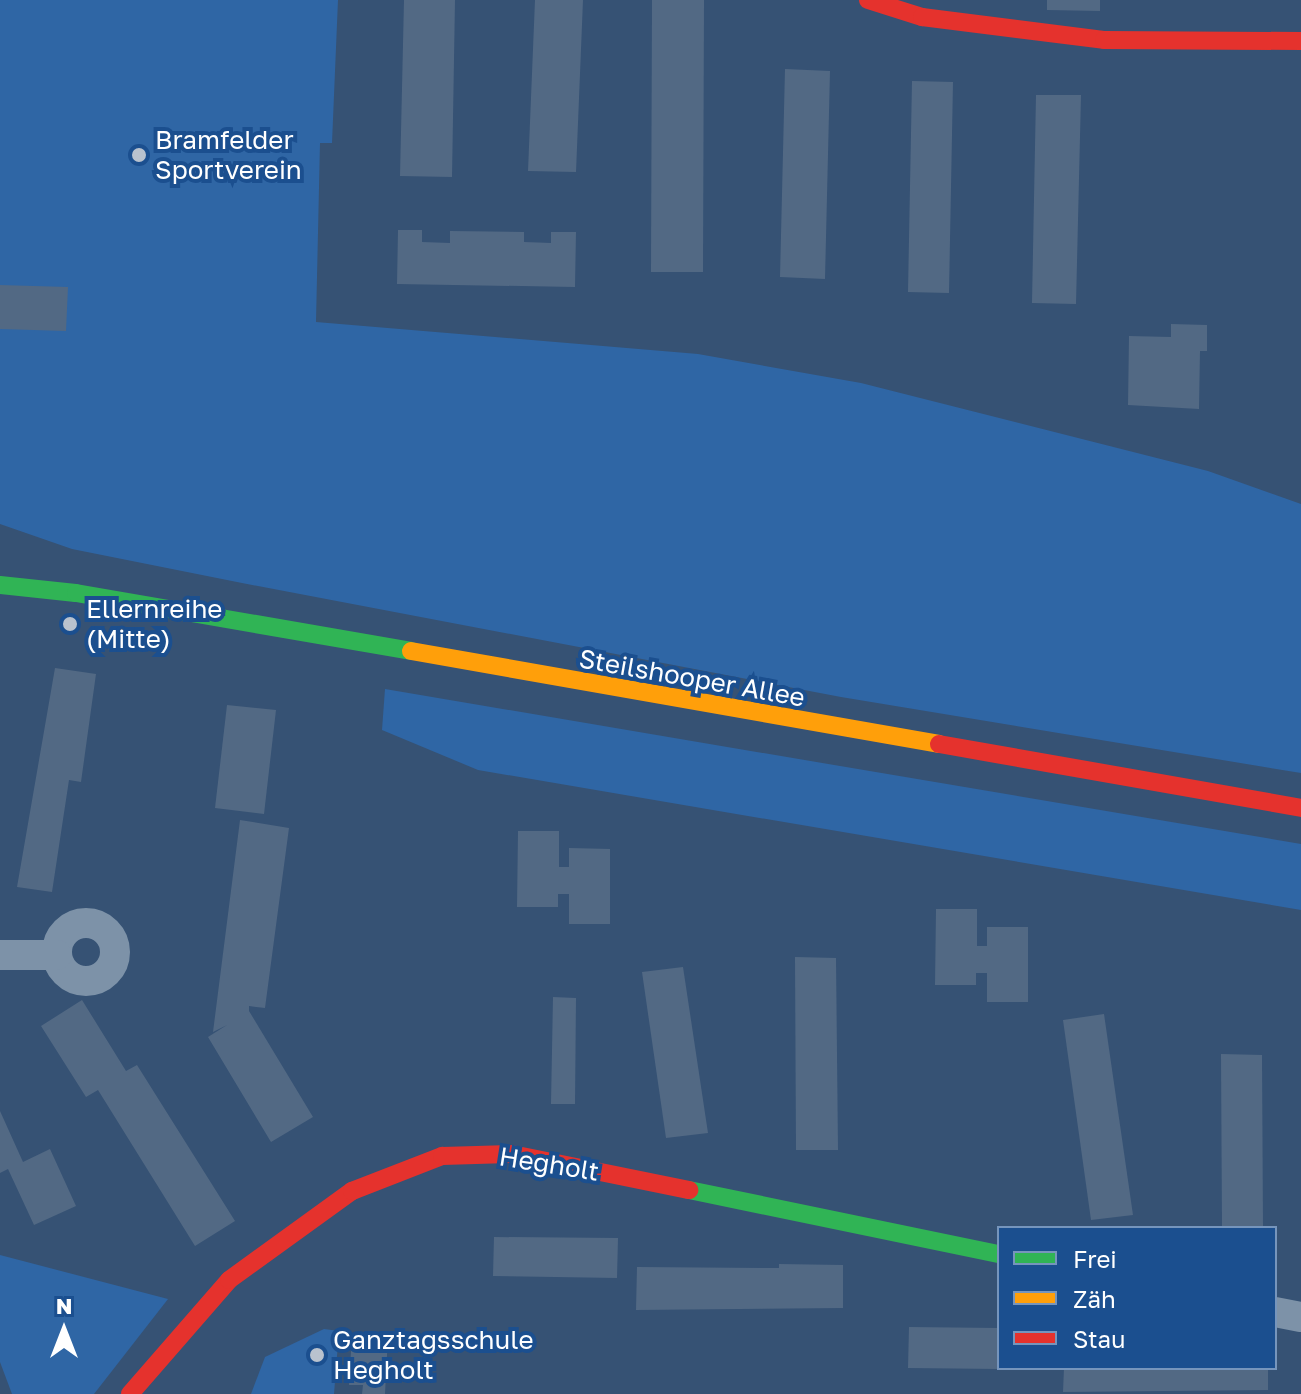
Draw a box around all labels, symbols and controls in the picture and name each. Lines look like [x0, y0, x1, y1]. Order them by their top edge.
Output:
place label: Bramfelder Sportverein [155, 124, 302, 186]
marker: Bramfelder Sportverein [130, 146, 148, 164]
place label: Ellernreihe (Mitte) [86, 593, 222, 654]
marker: Ellernreihe (Mitte) [61, 615, 79, 633]
street label: Steilshooper Allee [577, 643, 807, 713]
street label: Hegholt [497, 1141, 601, 1187]
legend [997, 1226, 1277, 1370]
text: Frei [1073, 1244, 1117, 1273]
text: Zäh [1073, 1284, 1116, 1313]
north arrow [24, 1290, 104, 1370]
text: N [56, 1292, 72, 1319]
place label: Ganztagsschule Hegholt [333, 1324, 533, 1386]
text: Stau [1073, 1324, 1126, 1353]
marker: Ganztagsschule Hegholt [308, 1346, 326, 1364]

